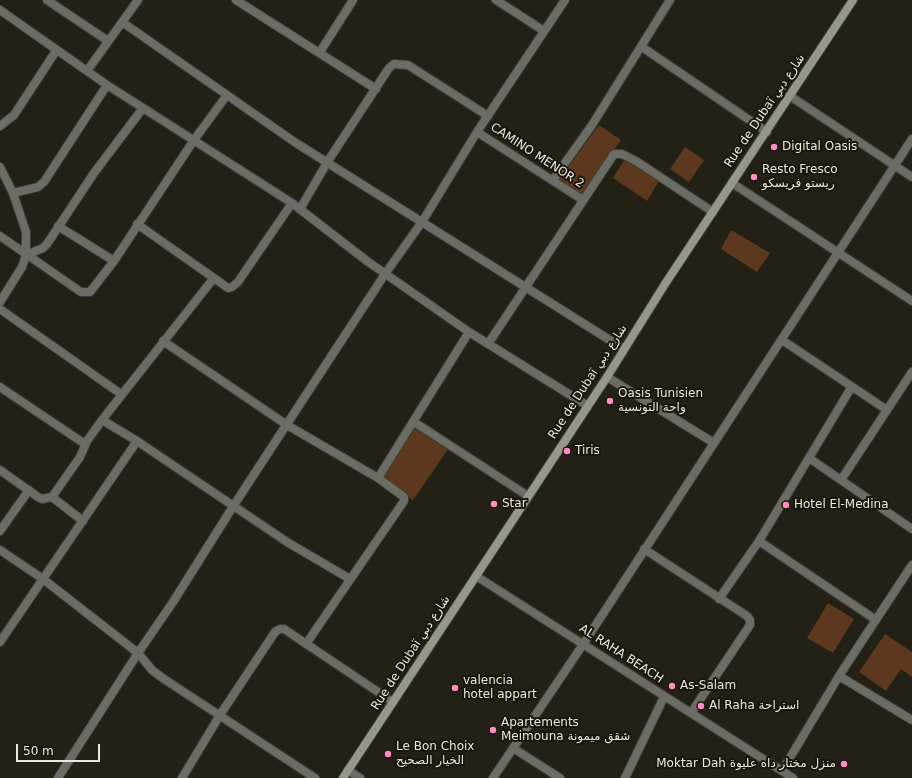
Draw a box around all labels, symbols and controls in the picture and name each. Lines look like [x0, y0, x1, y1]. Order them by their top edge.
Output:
street label: Rue de Dubaï شارع دبي [722, 52, 808, 170]
street label: CAMINO MENOR 2 [487, 120, 587, 192]
place label: Digital Oasis [782, 140, 857, 154]
marker: Digital Oasis [769, 142, 779, 152]
place label: Resto Fresco ريستو فريسكو [762, 163, 838, 191]
marker: Resto Fresco ريستو فريسكو [749, 172, 759, 182]
street label: Rue de Dubaï شارع دبي [546, 322, 630, 442]
place label: Oasis Tunisien واحة التونسية [618, 387, 703, 415]
marker: Oasis Tunisien واحة التونسية [605, 396, 615, 406]
place label: Tiris [575, 444, 600, 458]
marker: Tiris [562, 446, 572, 456]
place label: Star [502, 497, 527, 511]
place label: Hotel El-Medina [794, 498, 888, 512]
marker: Star [489, 499, 499, 509]
marker: Hotel El-Medina [781, 500, 791, 510]
street label: Rue de Dubaï شارع دبي [369, 593, 453, 713]
street label: AL RAHA BEACH [576, 622, 666, 686]
place label: valencia hotel appart [463, 674, 537, 702]
place label: As-Salam [680, 679, 736, 693]
marker: As-Salam [667, 681, 677, 691]
marker: valencia hotel appart [450, 683, 460, 693]
place label: Al Raha استراحة [709, 699, 799, 713]
marker: Al Raha استراحة [696, 701, 706, 711]
place label: Apartements Meimouna شقق ميمونة [501, 716, 630, 744]
marker: Apartements Meimouna شقق ميمونة [488, 725, 498, 735]
scale bar [18, 736, 102, 762]
place label: Le Bon Choix الخيار الصحيح [396, 740, 474, 768]
text: 50 m [23, 744, 54, 758]
marker: Le Bon Choix الخيار الصحيح [383, 749, 393, 759]
place label: Moktar Dah منزل مختار داه عليوة [656, 757, 836, 771]
marker: Moktar Dah منزل مختار داه عليوة [839, 759, 849, 769]

